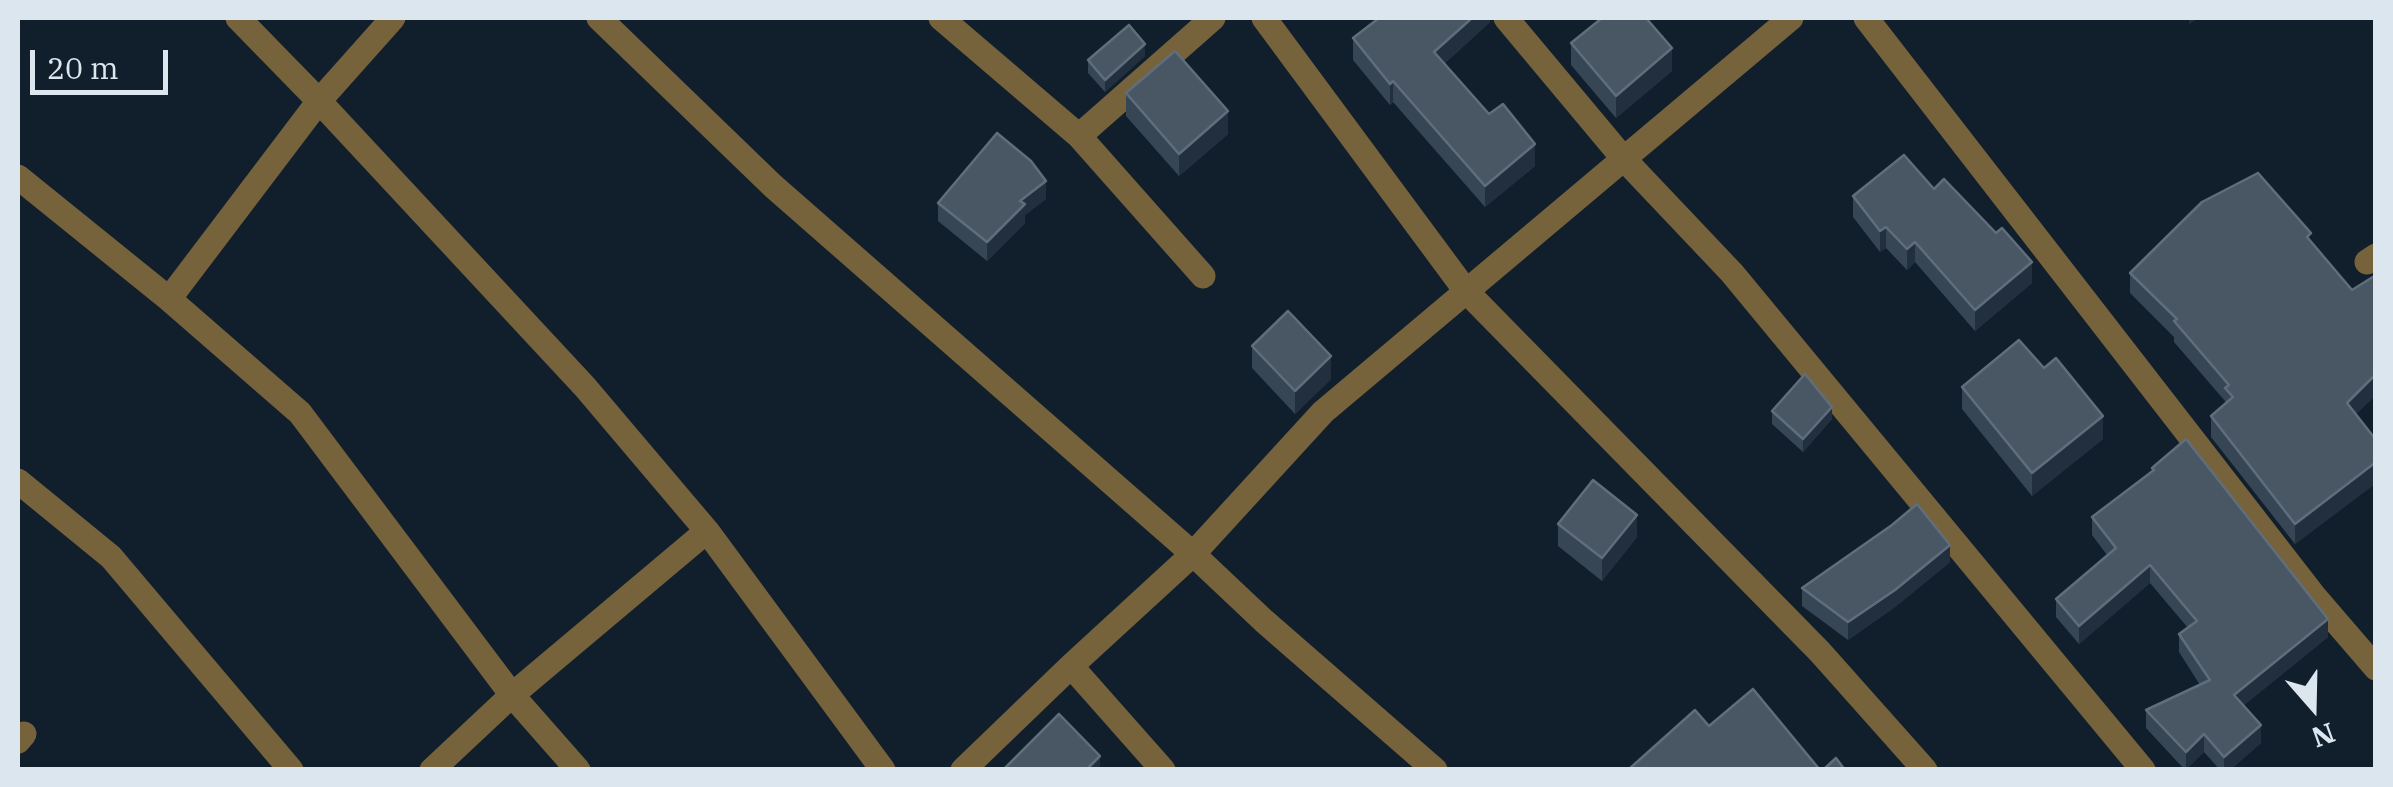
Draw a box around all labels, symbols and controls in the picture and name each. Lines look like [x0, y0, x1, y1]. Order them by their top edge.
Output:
scale bar [35, 30, 172, 92]
text: 20 m [47, 48, 119, 87]
north arrow [2263, 657, 2363, 757]
text: N [2307, 714, 2340, 757]

